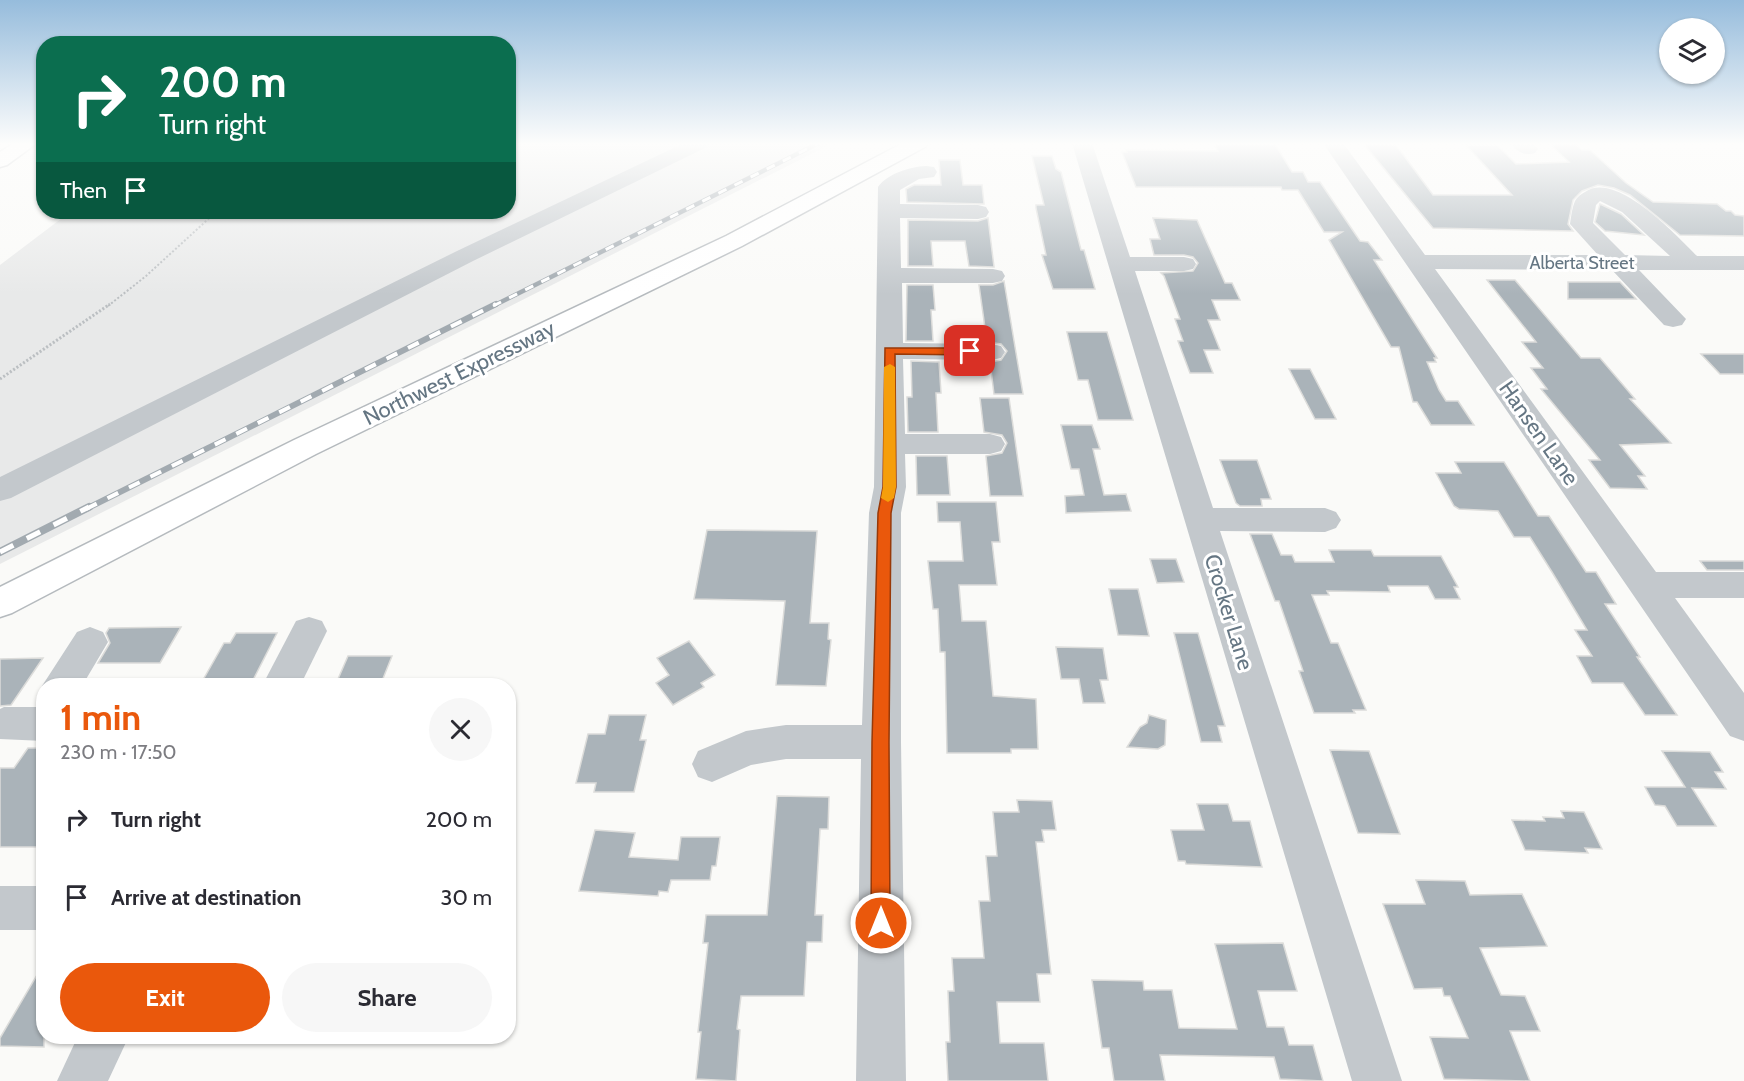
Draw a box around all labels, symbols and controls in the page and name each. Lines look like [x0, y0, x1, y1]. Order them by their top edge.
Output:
map controls [1659, 18, 1725, 84]
button: layers [1659, 18, 1725, 84]
text: 200 m [159, 56, 286, 108]
icon: right [60, 60, 138, 138]
text: Turn right [159, 108, 266, 141]
icon: arrive [119, 174, 152, 207]
text: Then [60, 177, 107, 204]
street label: Alberta Street [1529, 252, 1635, 274]
street label: Northwest Expressway [359, 315, 559, 431]
pin [944, 325, 995, 376]
icon: arrive [953, 334, 986, 367]
street label: Hansen Lane [1493, 376, 1585, 490]
street label: Crocker Lane [1199, 551, 1259, 673]
text: 1 min [60, 695, 141, 739]
button: close [429, 698, 492, 761]
text: 230 m · 17:50 [60, 740, 177, 764]
icon: right [60, 803, 93, 836]
text: Turn right [111, 806, 201, 833]
text: 200 m [426, 806, 492, 833]
icon: arrive [60, 881, 93, 914]
text: Arrive at destination [111, 884, 301, 911]
text: 30 m [440, 884, 492, 911]
position arrow [849, 891, 913, 955]
button: Exit [60, 963, 270, 1032]
button: Share [282, 963, 492, 1032]

